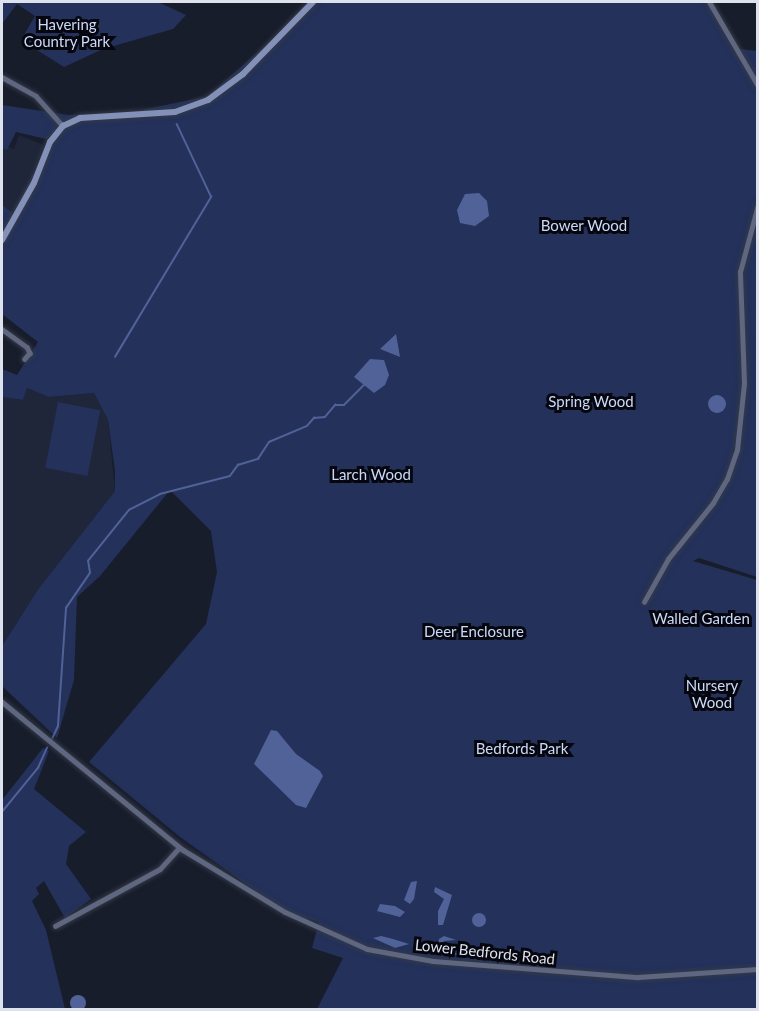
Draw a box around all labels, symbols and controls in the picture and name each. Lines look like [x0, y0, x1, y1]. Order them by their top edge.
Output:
park label: Havering Country Park [24, 15, 110, 50]
park label: Bower Wood [541, 217, 627, 235]
park label: Spring Wood [548, 393, 634, 411]
park label: Larch Wood [331, 466, 411, 484]
park label: Walled Garden [652, 610, 750, 628]
park label: Deer Enclosure [424, 623, 524, 641]
park label: Nursery Wood [686, 676, 738, 711]
park label: Bedfords Park [476, 740, 568, 758]
street label: Lower Bedfords Road [414, 936, 556, 968]

